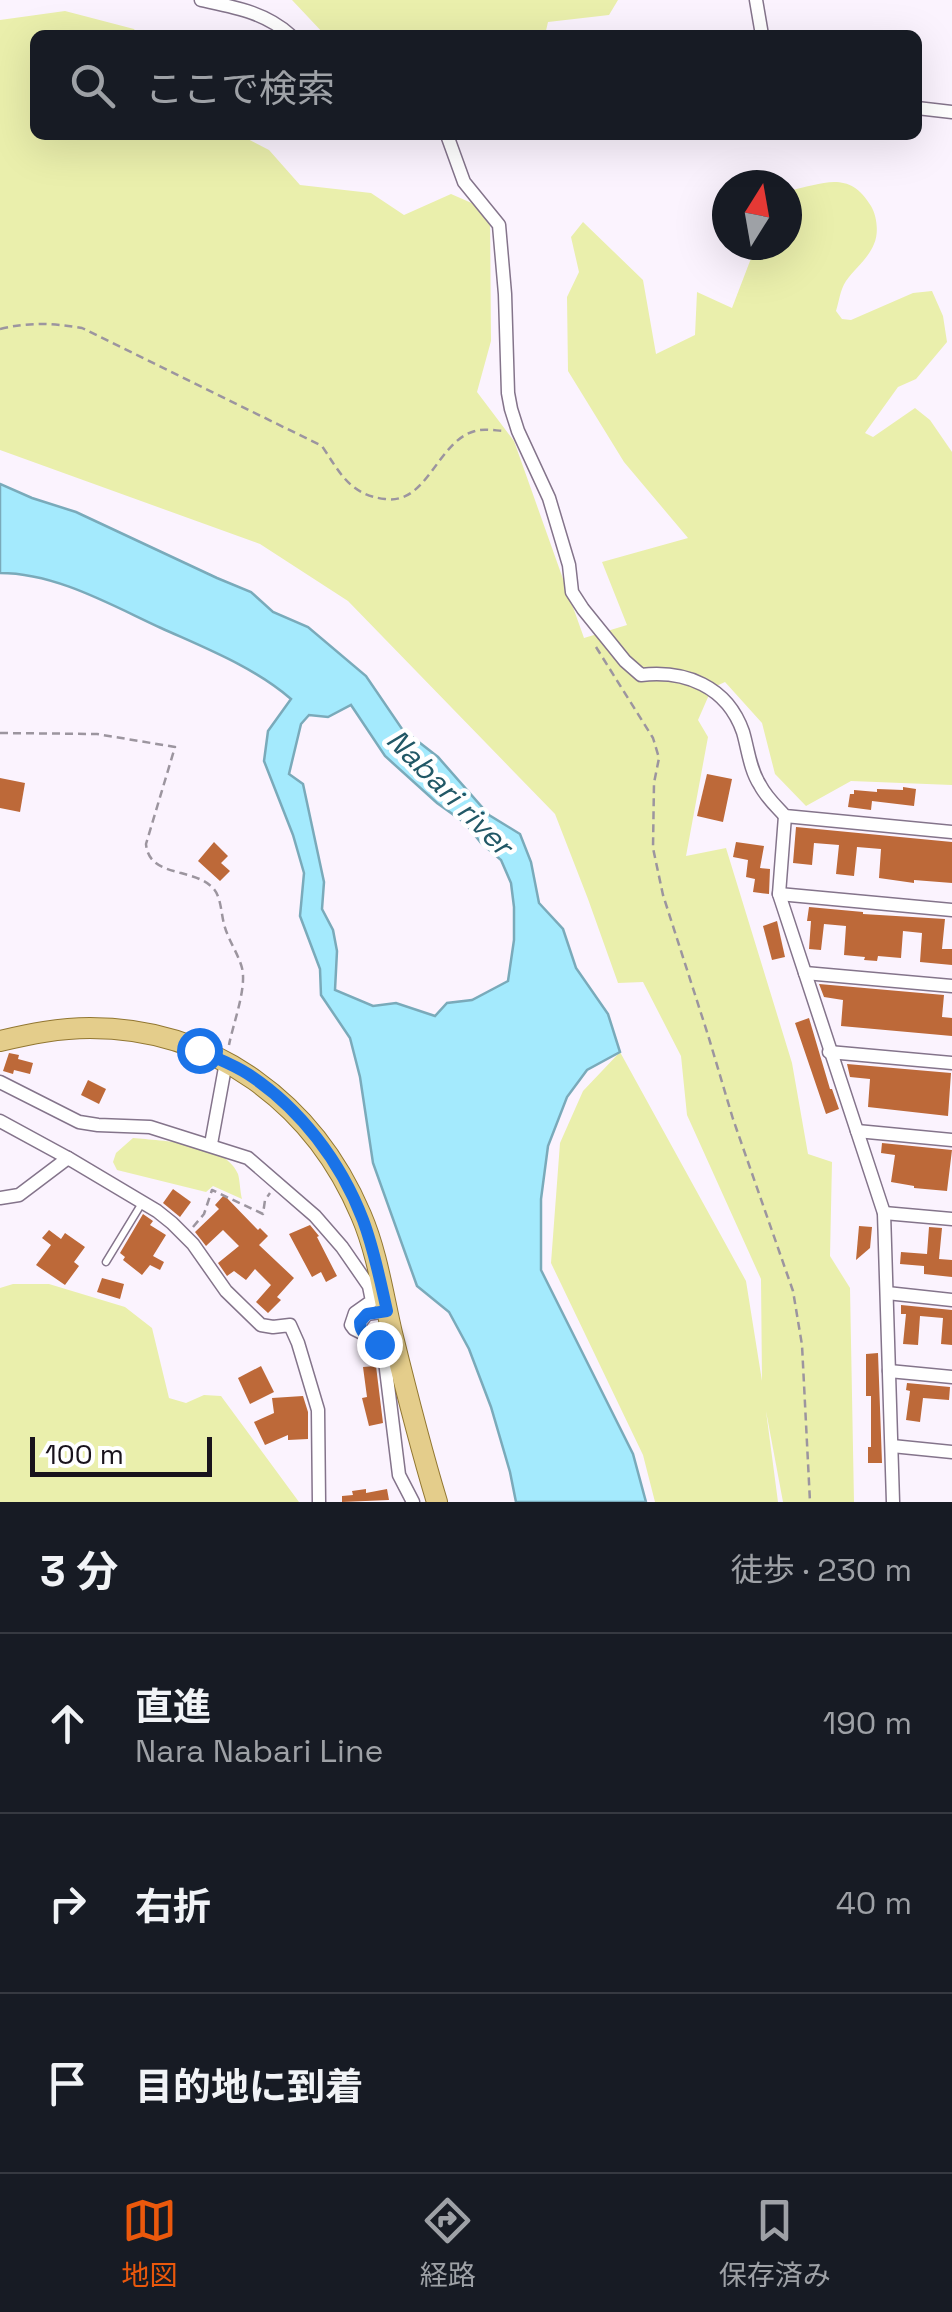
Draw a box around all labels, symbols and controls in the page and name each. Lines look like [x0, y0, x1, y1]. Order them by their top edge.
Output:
search box [30, 30, 922, 140]
icon: search [65, 58, 120, 113]
text: ここで検索 [145, 65, 335, 113]
north arrow [712, 170, 802, 260]
water label: Nabari river [378, 720, 523, 865]
route start [177, 1028, 223, 1074]
route end [357, 1322, 403, 1368]
scale bar [30, 1432, 212, 1476]
text: 100 m [45, 1436, 124, 1472]
text: 3 分 [40, 1545, 118, 1598]
text: 徒歩 · 230 m [731, 1550, 912, 1590]
text: 直進 [135, 1683, 211, 1731]
icon: ahead [40, 1696, 95, 1751]
text: 190 m [823, 1703, 912, 1743]
text: Nara Nabari Line [135, 1731, 383, 1771]
icon: right [40, 1876, 95, 1931]
text: 右折 [135, 1883, 211, 1931]
text: 40 m [836, 1883, 912, 1923]
icon: arrive [40, 2056, 95, 2111]
text: 目的地に到着 [135, 2063, 363, 2111]
tab: 地図 [121, 2193, 177, 2293]
tab: 経路 [420, 2193, 476, 2293]
tab: 保存済み [719, 2193, 831, 2293]

